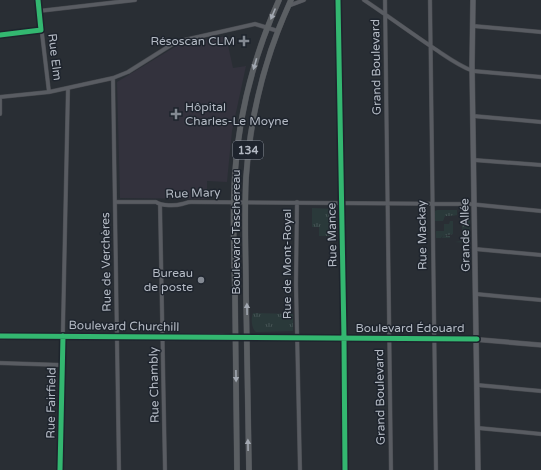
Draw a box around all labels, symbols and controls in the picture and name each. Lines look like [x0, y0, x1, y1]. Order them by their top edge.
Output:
one-way arrow [269, 9, 275, 21]
street label: Grand Boulevard [368, 19, 384, 115]
street label: Rue Elm [45, 33, 65, 81]
place label: Résoscan CLM [150, 34, 235, 48]
marker: Résoscan CLM [238, 35, 250, 47]
one-way arrow [252, 59, 258, 71]
place label: Hôpital Charles-Le Moyne [185, 100, 289, 128]
marker: Hôpital Charles-Le Moyne [170, 108, 182, 120]
road number: 134 [233, 141, 263, 159]
street label: Boulevard Taschereau [229, 169, 243, 295]
street label: Rue Mary [165, 185, 221, 201]
street label: Grande Allée [457, 198, 473, 272]
street label: Rue Mackay [414, 199, 430, 270]
street label: Rue Mance [324, 202, 340, 267]
street label: Rue de Mont-Royal [280, 209, 294, 319]
street label: Rue de Verchères [98, 212, 114, 312]
place label: Bureau de poste [144, 266, 193, 294]
marker: Bureau de poste [196, 275, 206, 285]
one-way arrow [243, 303, 250, 315]
street label: Boulevard Churchill [69, 318, 179, 334]
street label: Boulevard Édouard [355, 321, 465, 335]
street label: Rue Chambly [146, 346, 162, 423]
street label: Grand Boulevard [372, 349, 388, 445]
street label: Rue Fairfield [43, 367, 59, 439]
one-way arrow [233, 370, 239, 383]
one-way arrow [245, 439, 252, 451]

